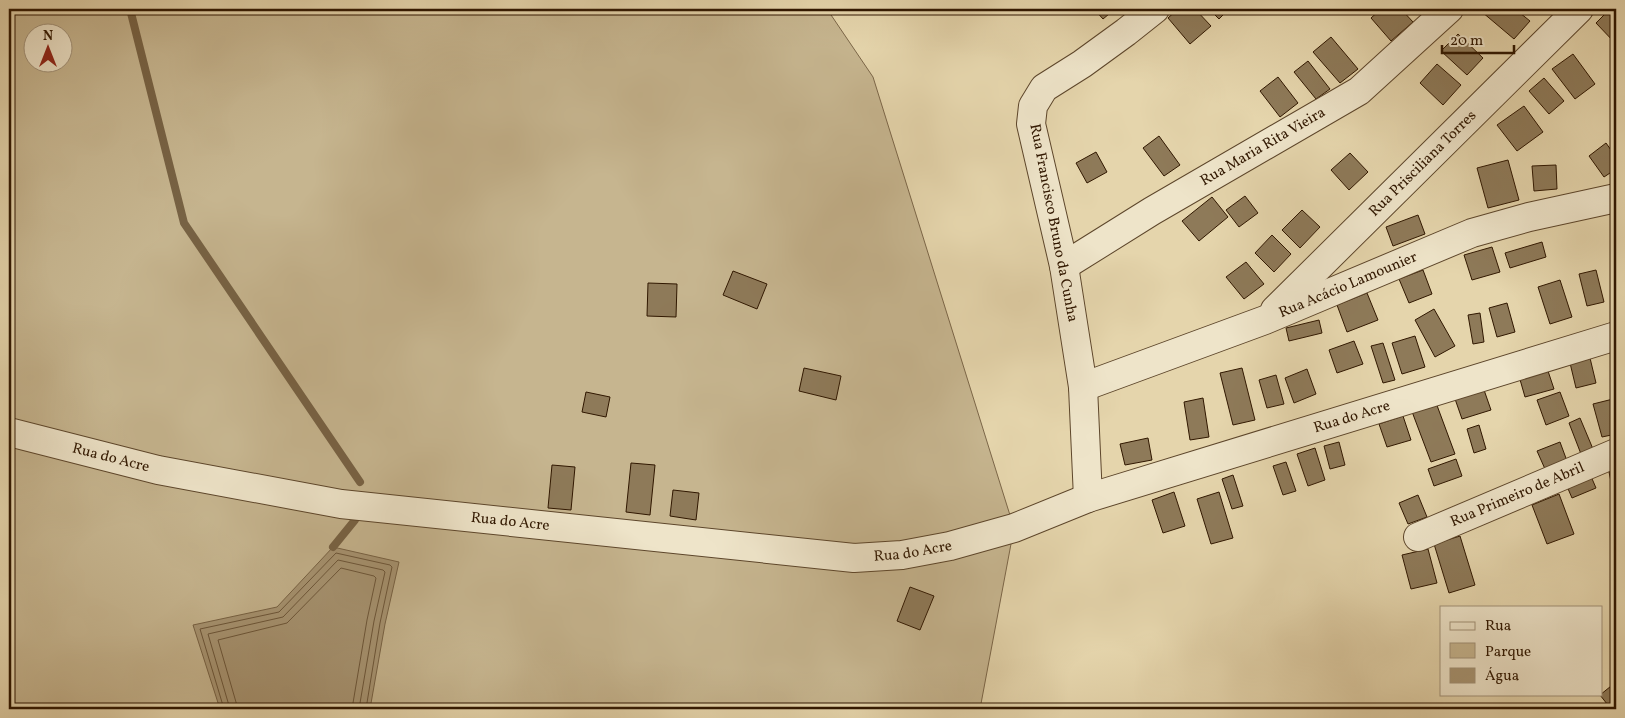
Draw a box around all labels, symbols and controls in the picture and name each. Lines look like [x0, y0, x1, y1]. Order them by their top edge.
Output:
north arrow [22, 22, 72, 72]
scale bar [1442, 22, 1515, 54]
text: N [43, 27, 53, 46]
text: 20 m [1450, 31, 1483, 52]
street label: Rua Maria Rita Vieira [1196, 102, 1329, 191]
street label: Rua Prisciliana Torres [1364, 106, 1481, 222]
street label: Rua Francisco Bruno da Cunha [1023, 122, 1083, 324]
street label: Rua Acácio Lamounier [1276, 247, 1421, 324]
street label: Rua do Acre [1311, 395, 1393, 439]
street label: Rua do Acre [70, 438, 152, 478]
street label: Rua Primeiro de Abril [1447, 457, 1588, 533]
street label: Rua do Acre [470, 507, 551, 536]
street label: Rua do Acre [873, 535, 954, 567]
legend [1440, 606, 1602, 696]
text: Rua [1485, 616, 1511, 637]
text: Parque [1485, 642, 1531, 663]
text: Água [1485, 666, 1519, 687]

